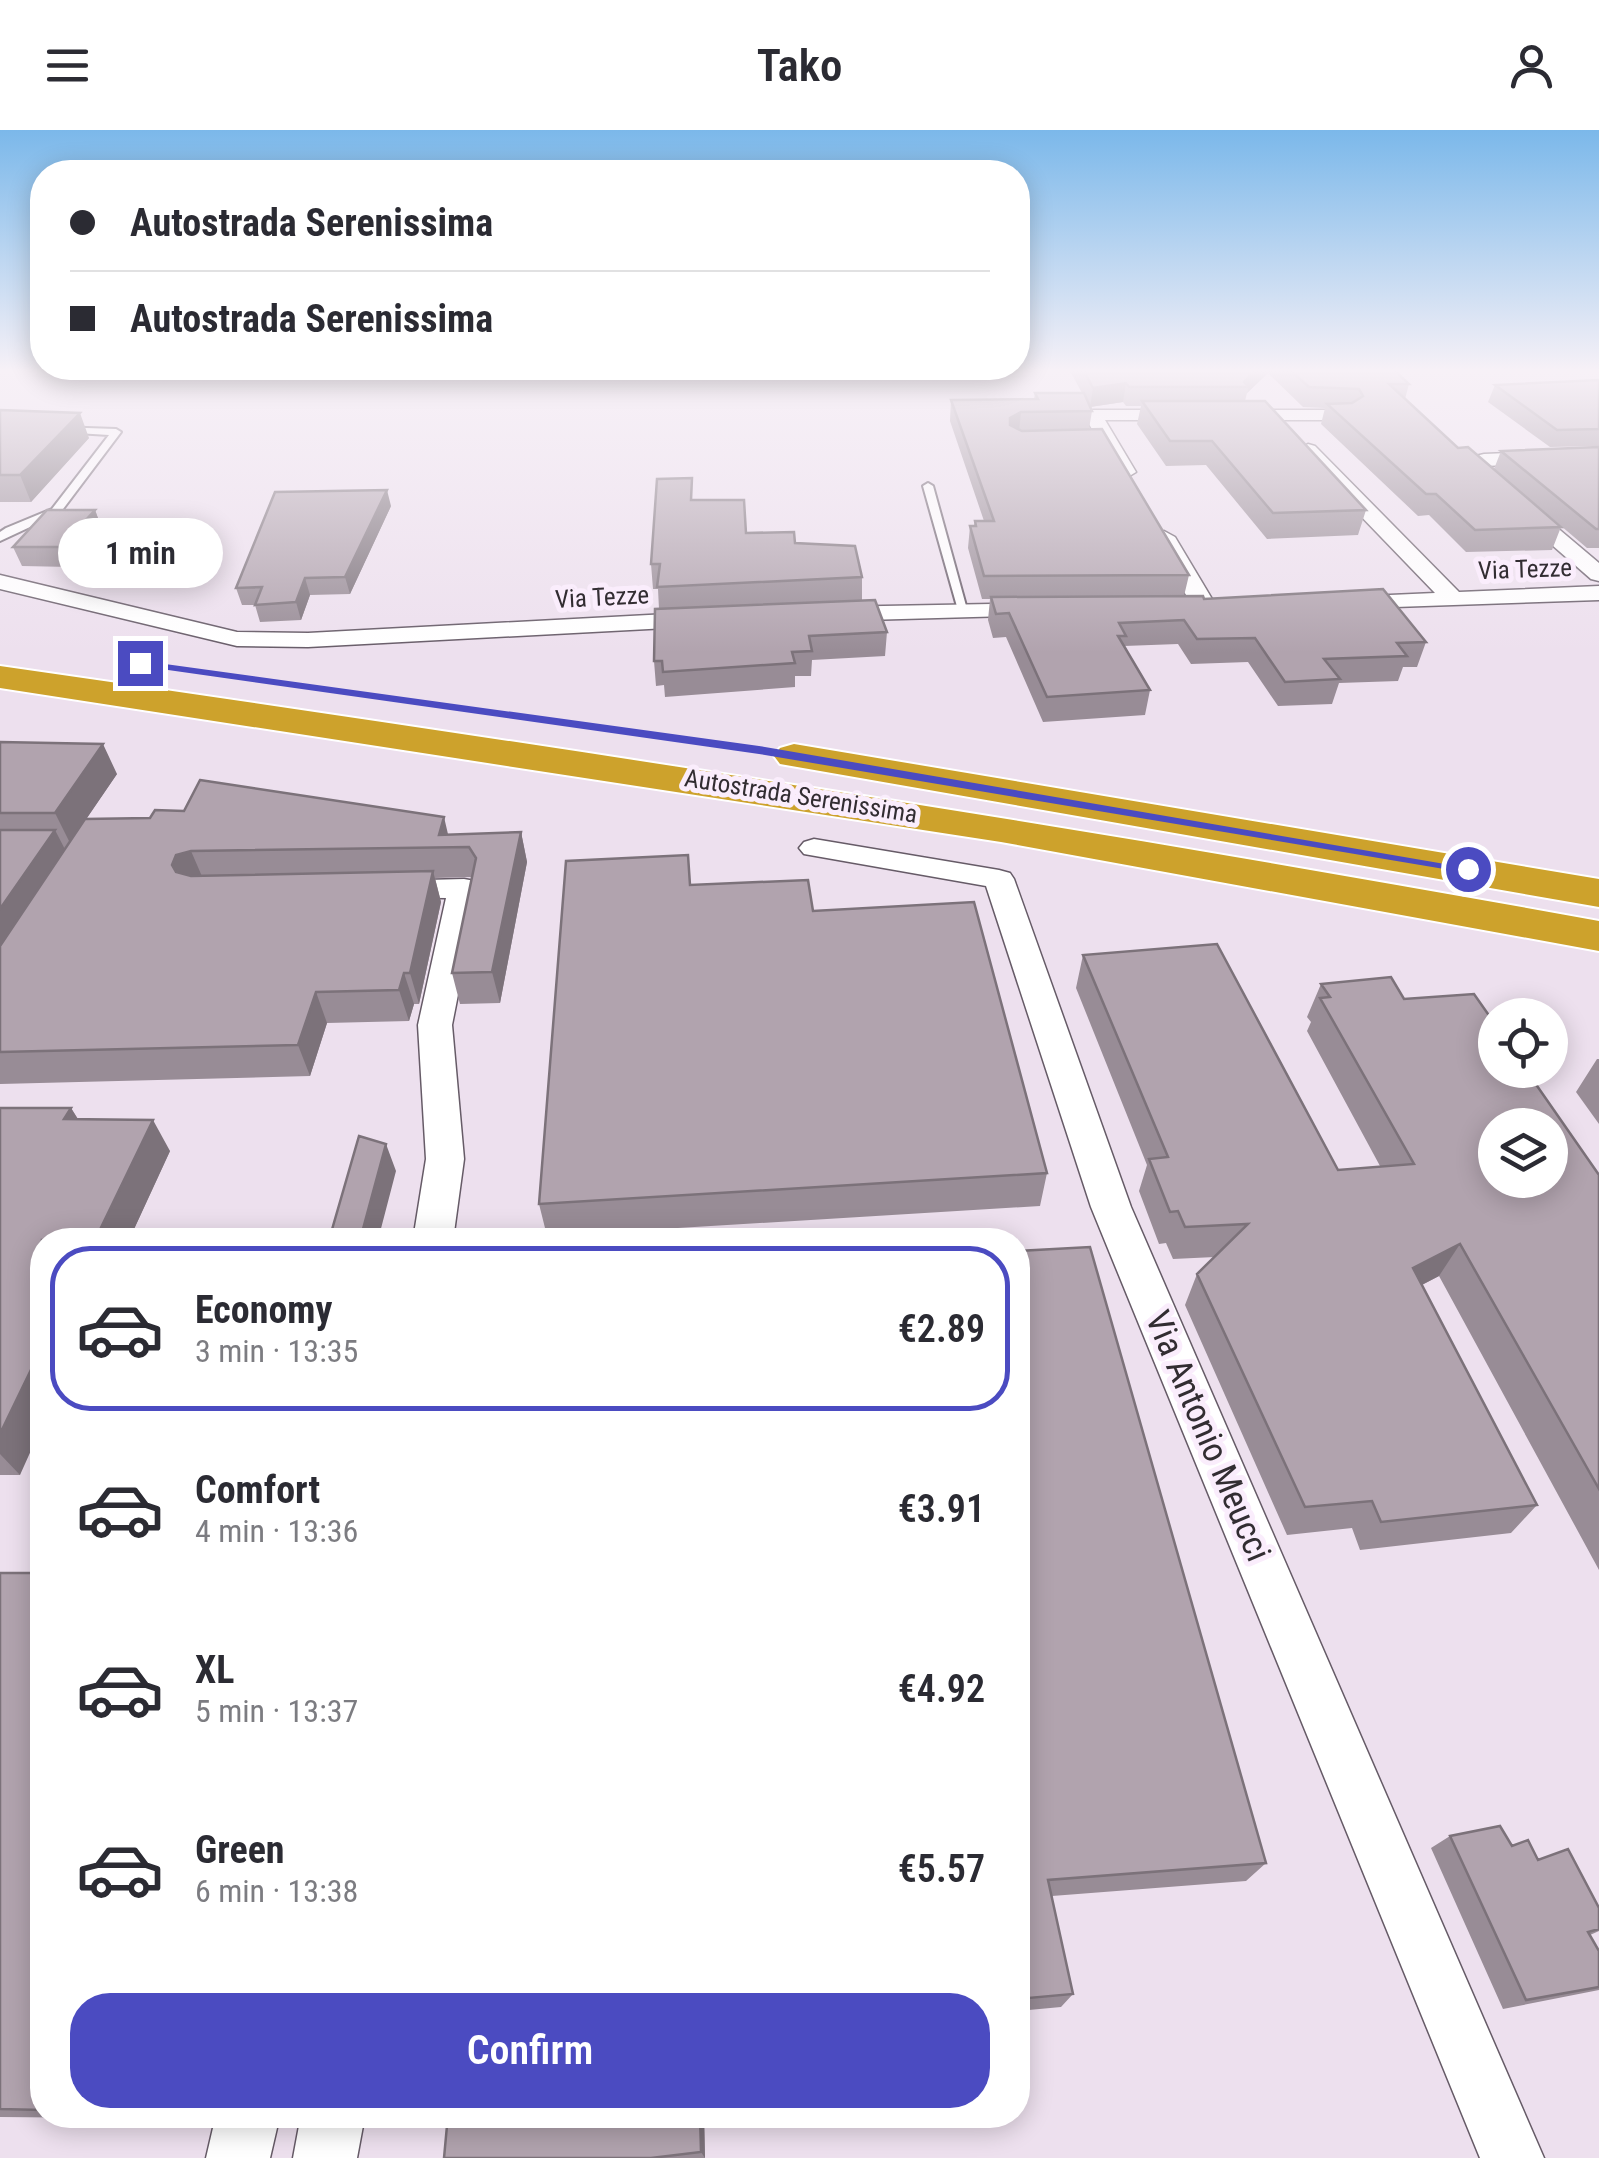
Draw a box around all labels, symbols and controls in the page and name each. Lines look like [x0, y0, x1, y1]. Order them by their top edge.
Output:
icon: menu [40, 38, 95, 93]
icon: person [1504, 38, 1559, 93]
text: Tako [757, 39, 842, 92]
text: Autostrada Serenissima [130, 201, 493, 245]
text: Autostrada Serenissima [130, 297, 493, 341]
callout: 1 min [58, 518, 222, 588]
text: 1 min [105, 534, 176, 572]
street label: Via Tezze [1478, 553, 1572, 585]
street label: Via Tezze [554, 580, 650, 614]
route end [118, 641, 163, 686]
street label: Autostrada Serenissima [683, 763, 919, 829]
route start [1446, 847, 1491, 892]
map controls [1478, 998, 1568, 1198]
button: locate [1478, 998, 1568, 1088]
button: layers [1478, 1108, 1568, 1198]
icon: car [75, 1284, 165, 1374]
text: Economy [195, 1288, 332, 1332]
street label: Via Antonio Meucci [1137, 1305, 1279, 1567]
text: €2.89 [898, 1307, 985, 1351]
text: 3 min · 13:35 [195, 1332, 358, 1370]
icon: car [75, 1464, 165, 1554]
text: Comfort [195, 1468, 320, 1512]
text: €3.91 [898, 1487, 985, 1531]
text: 4 min · 13:36 [195, 1512, 358, 1550]
icon: car [75, 1644, 165, 1734]
text: XL [195, 1648, 234, 1692]
text: €4.92 [898, 1667, 985, 1711]
text: 5 min · 13:37 [195, 1692, 358, 1730]
icon: car [75, 1824, 165, 1914]
text: Green [195, 1828, 285, 1872]
text: €5.57 [898, 1847, 985, 1891]
text: 6 min · 13:38 [195, 1872, 358, 1910]
button: Confirm [70, 1993, 990, 2108]

